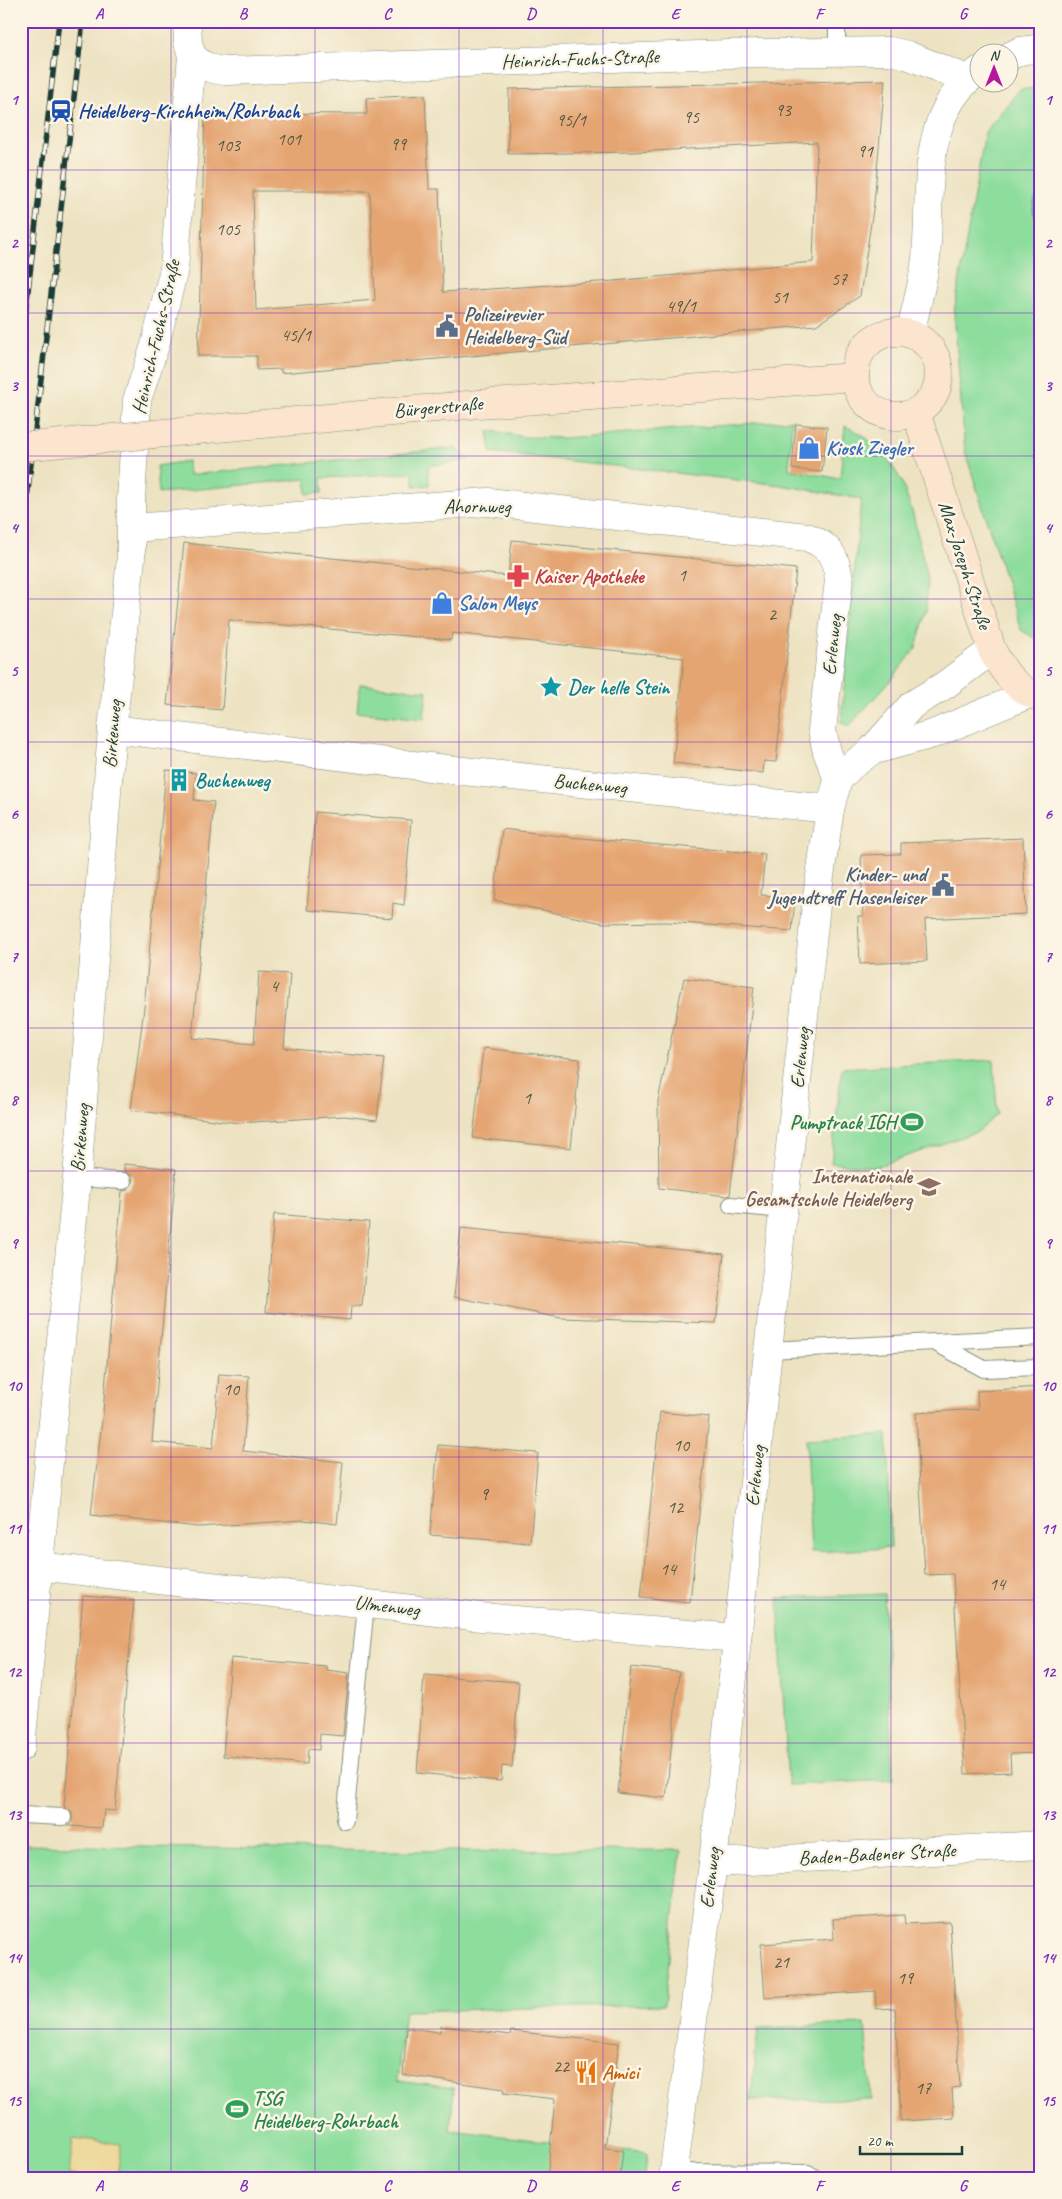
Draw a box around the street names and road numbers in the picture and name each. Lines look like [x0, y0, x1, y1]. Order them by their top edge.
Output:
street label: Heinrich-Fuchs-Straße [501, 44, 661, 74]
street label: Heinrich-Fuchs-Straße [126, 256, 186, 417]
street label: Bürgerstraße [393, 391, 485, 423]
street label: Ahornweg [444, 494, 512, 519]
street label: Max-Joseph-Straße [933, 498, 998, 634]
street label: Erlenweg [816, 612, 848, 676]
street label: Birkenweg [97, 697, 128, 769]
street label: Buchenweg [552, 768, 630, 800]
street label: Erlenweg [784, 1025, 816, 1089]
street label: Birkenweg [65, 1101, 96, 1173]
street label: Erlenweg [739, 1443, 771, 1507]
street label: Ulmenweg [353, 1590, 423, 1623]
street label: Baden-Badener Straße [798, 1837, 958, 1871]
street label: Erlenweg [694, 1845, 726, 1910]

